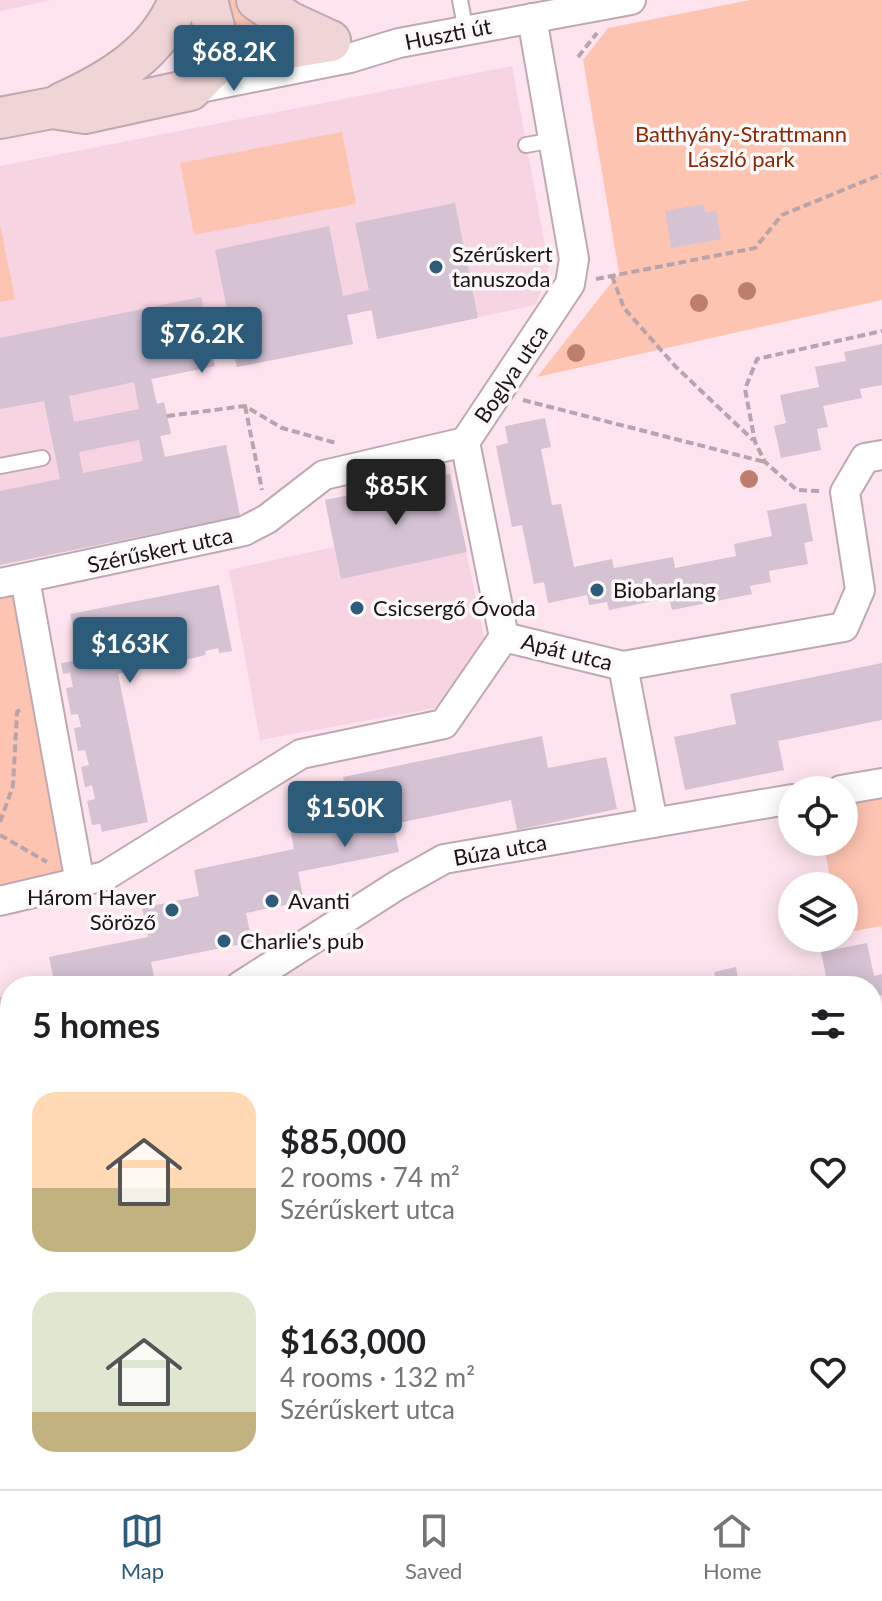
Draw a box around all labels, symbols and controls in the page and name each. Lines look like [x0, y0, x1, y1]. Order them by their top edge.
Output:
street label: Huszti út [402, 12, 494, 55]
pin: $68.2K [169, 25, 299, 93]
text: $68.2K [192, 35, 276, 67]
park label: Batthyány-Strattmann László park [635, 120, 847, 172]
place label: Szérűskert tanuszoda [452, 240, 553, 292]
marker: Szérűskert tanuszoda [427, 258, 445, 276]
pin: $76.2K [137, 307, 267, 375]
text: $76.2K [160, 317, 244, 349]
street label: Boglya utca [468, 320, 553, 428]
pin: $85K [349, 459, 443, 527]
text: $85K [364, 469, 428, 501]
street label: Szérűskert utca [85, 521, 235, 578]
place label: Biobarlang [613, 576, 716, 603]
marker: Biobarlang [588, 581, 606, 599]
place label: Csicsergő Óvoda [373, 594, 536, 621]
marker: Csicsergő Óvoda [348, 599, 366, 617]
pin: $163K [74, 617, 186, 685]
text: $163K [91, 627, 169, 659]
street label: Apát utca [519, 627, 616, 676]
map controls [778, 776, 858, 952]
button: locate [778, 776, 858, 856]
pin: $150K [289, 781, 401, 849]
text: $150K [306, 791, 384, 823]
street label: Búza utca [451, 828, 549, 871]
button: layers [778, 872, 858, 952]
place label: Három Haver Söröző [27, 883, 156, 935]
place label: Avanti [288, 887, 350, 914]
marker: Avanti [263, 892, 281, 910]
marker: Három Haver Söröző [163, 901, 181, 919]
place label: Charlie's pub [240, 927, 364, 954]
marker: Charlie's pub [215, 932, 233, 950]
icon: filters [806, 1002, 850, 1046]
text: 5 homes [32, 1004, 160, 1045]
text: $85,000 [280, 1120, 406, 1161]
icon: home [96, 1124, 192, 1220]
icon: heart [806, 1150, 850, 1194]
text: 2 rooms · 74 m² [280, 1161, 460, 1193]
text: Szérűskert utca [280, 1193, 455, 1225]
text: $163,000 [280, 1320, 426, 1361]
icon: home [96, 1324, 192, 1420]
icon: heart [806, 1350, 850, 1394]
text: 4 rooms · 132 m² [280, 1361, 475, 1393]
text: Szérűskert utca [280, 1393, 455, 1425]
tab: Map [120, 1509, 164, 1584]
tab: Saved [405, 1509, 462, 1584]
tab: Home [703, 1509, 762, 1584]

